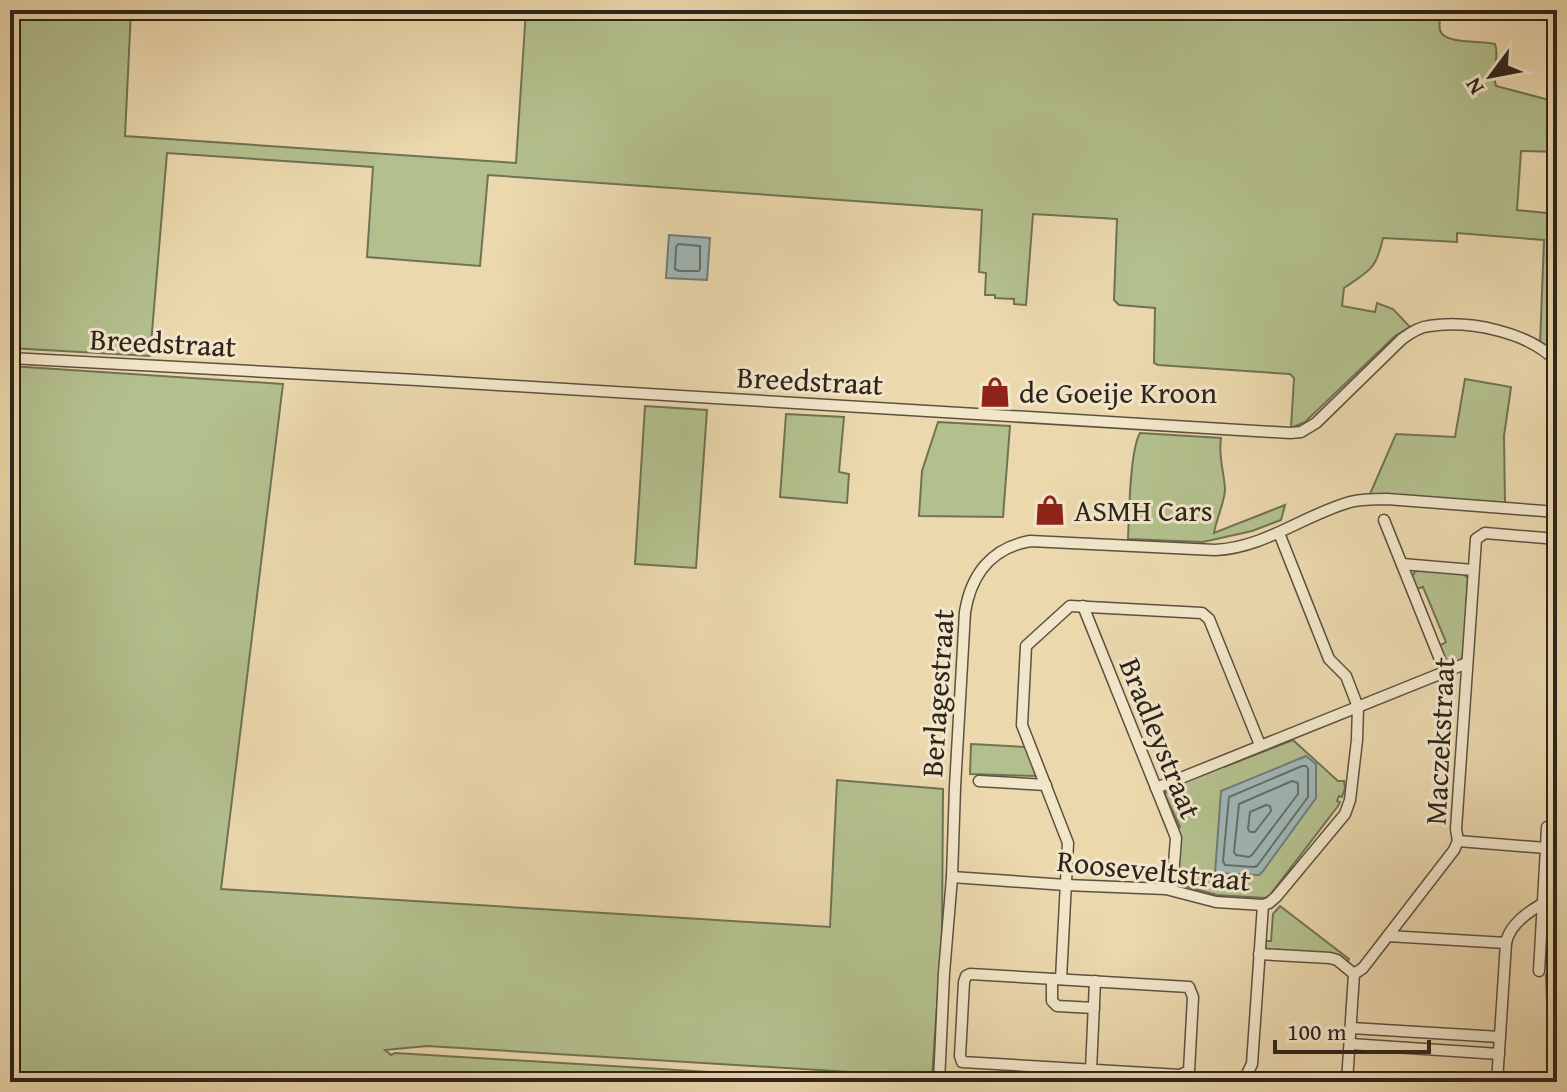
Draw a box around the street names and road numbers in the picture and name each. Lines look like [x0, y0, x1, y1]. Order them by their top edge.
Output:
street label: Breedstraat [89, 316, 238, 368]
street label: Breedstraat [736, 354, 885, 406]
street label: Berlagestraat [909, 607, 965, 779]
street label: Bradleystraat [1109, 651, 1213, 826]
street label: Maczekstraat [1413, 656, 1465, 826]
street label: Rooseveltstraat [1055, 838, 1254, 902]

